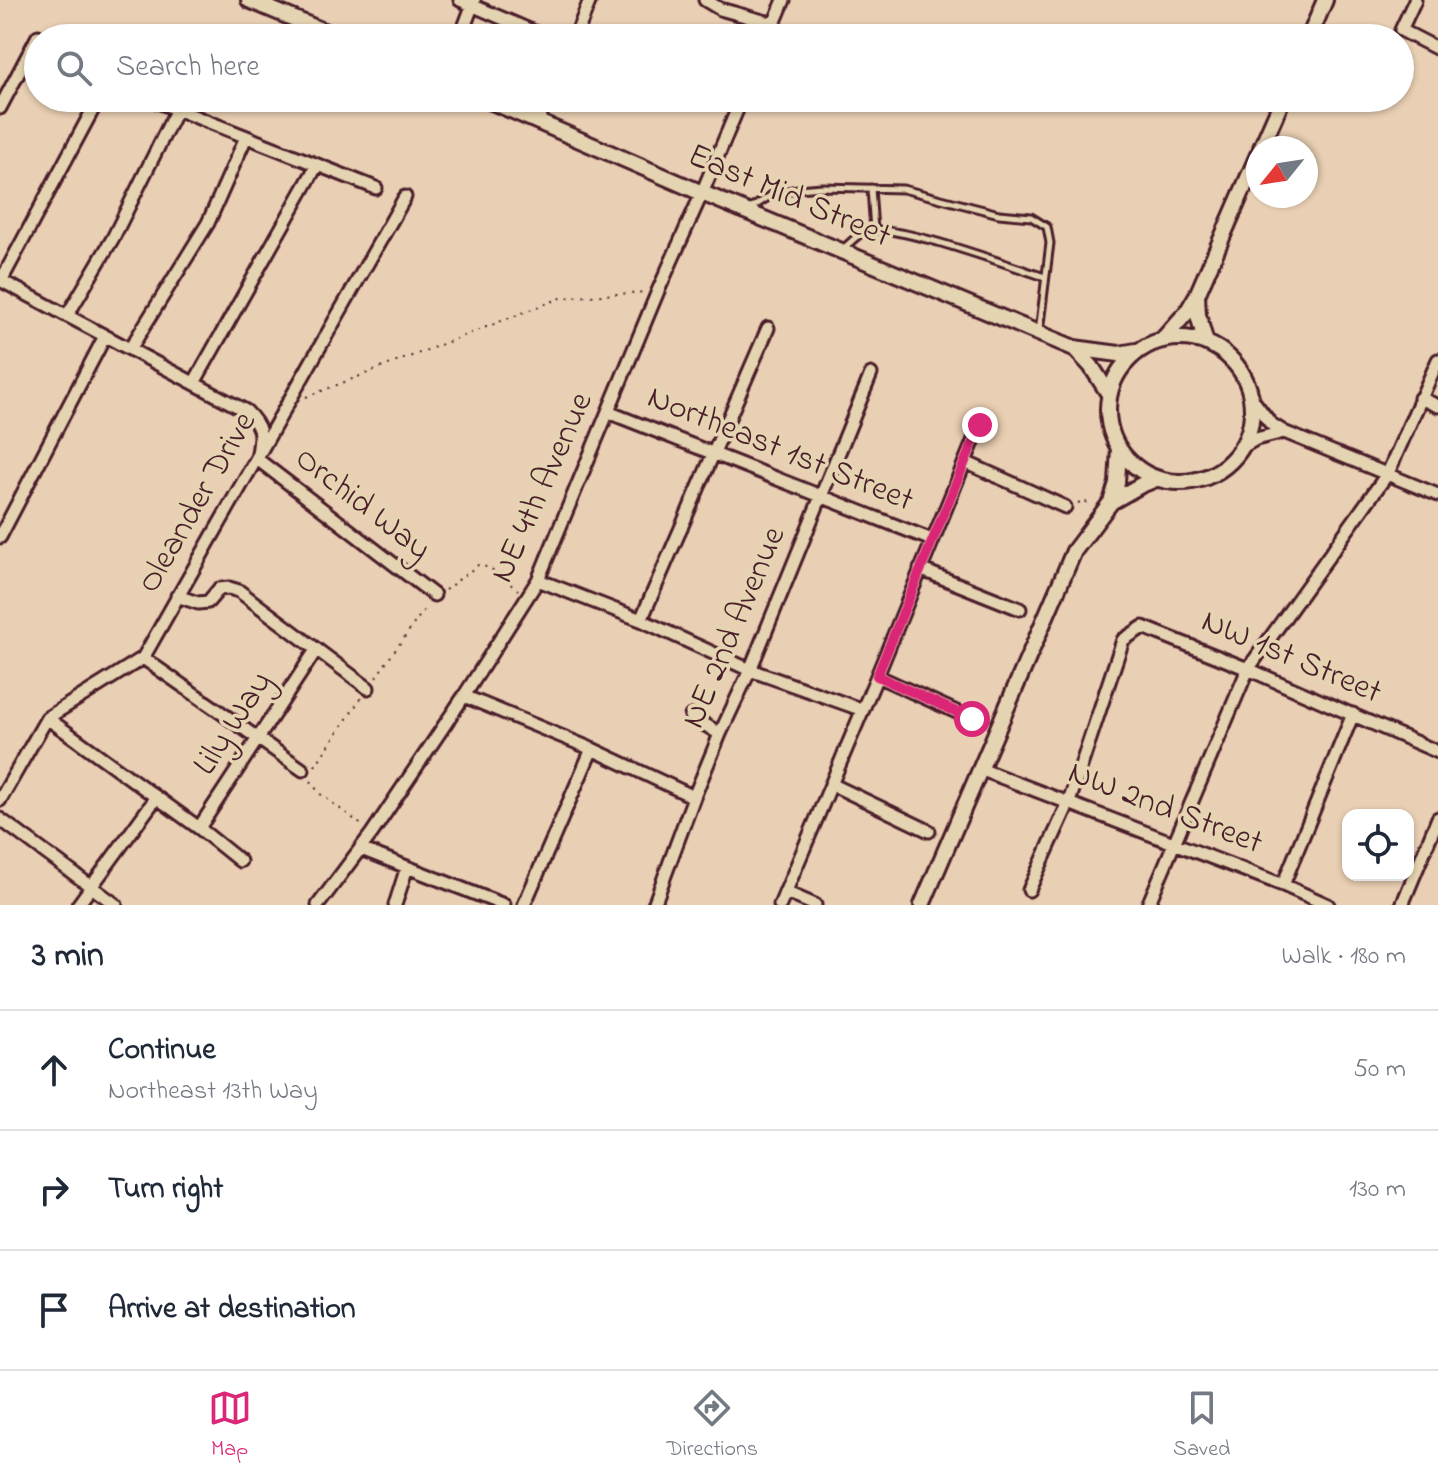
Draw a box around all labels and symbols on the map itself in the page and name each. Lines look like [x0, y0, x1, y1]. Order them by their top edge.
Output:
street label: East Mid Street [680, 132, 898, 262]
north arrow [1246, 136, 1318, 208]
street label: Northeast 1st Street [639, 374, 921, 526]
street label: NE 4th Avenue [479, 384, 608, 591]
street label: Oleander Drive [126, 402, 271, 603]
route end [962, 407, 998, 443]
street label: Orchid Way [283, 436, 441, 574]
street label: NE 2nd Avenue [670, 519, 800, 737]
street label: NW 1st Street [1193, 598, 1389, 718]
street label: Lily Way [182, 662, 286, 786]
route start [954, 701, 990, 737]
street label: NW 2nd Street [1060, 749, 1270, 869]

